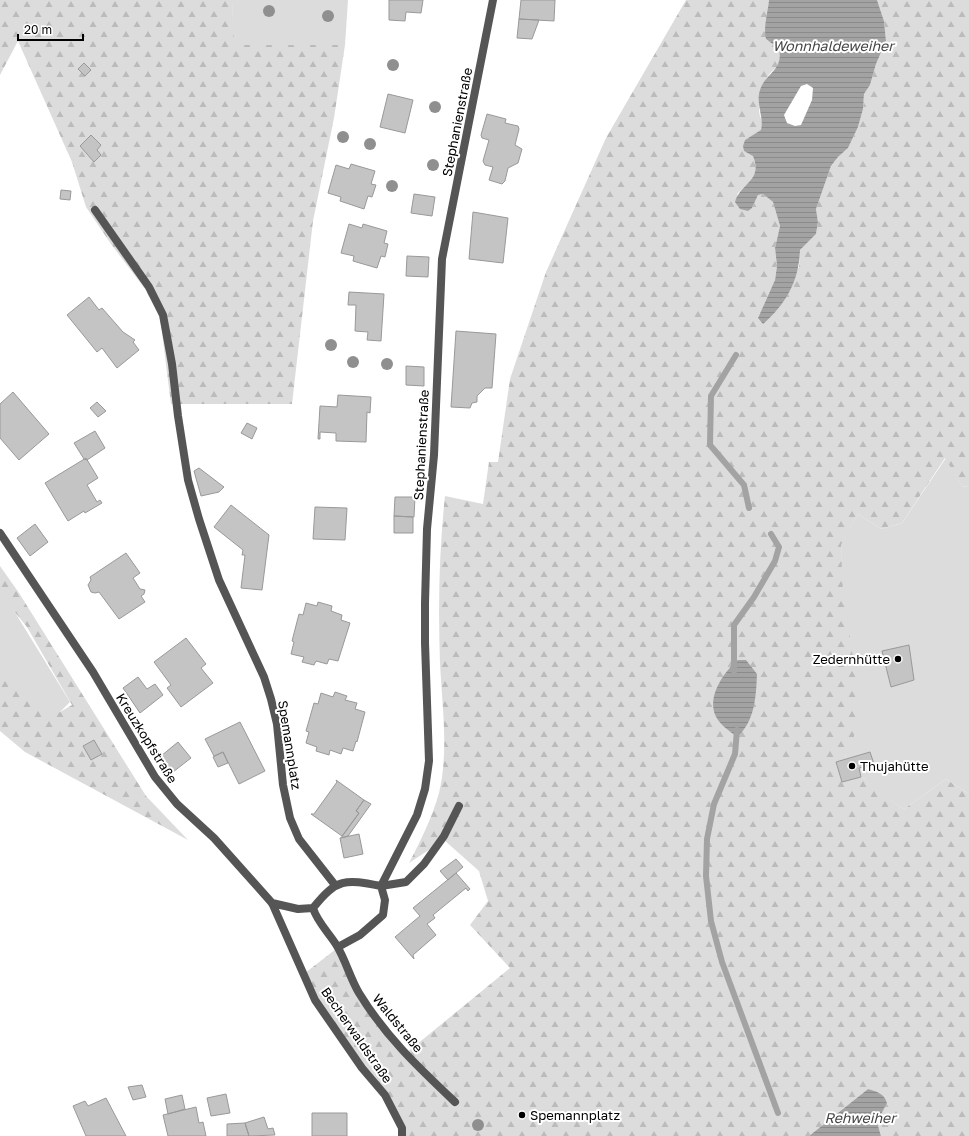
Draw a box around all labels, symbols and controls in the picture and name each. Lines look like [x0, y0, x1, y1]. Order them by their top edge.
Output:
scale bar [18, 16, 83, 42]
text: 20 m [24, 22, 52, 37]
water label: Wonnhaldeweiher [772, 37, 896, 54]
street label: Stephanienstraße [439, 66, 475, 178]
street label: Stephanienstraße [410, 389, 432, 501]
place label: Zedernhütte [813, 651, 890, 667]
marker: Zedernhütte [893, 654, 903, 664]
street label: Kreuzkopfstraße [113, 690, 181, 786]
street label: Spemannplatz [275, 699, 305, 791]
place label: Thujahütte [860, 758, 928, 774]
marker: Thujahütte [847, 761, 857, 771]
street label: Becherwaldstraße [318, 984, 396, 1086]
street label: Waldstraße [370, 990, 426, 1056]
place label: Spemannplatz [530, 1107, 621, 1123]
water label: Rehweiher [824, 1109, 898, 1126]
marker: Spemannplatz [517, 1110, 527, 1120]

